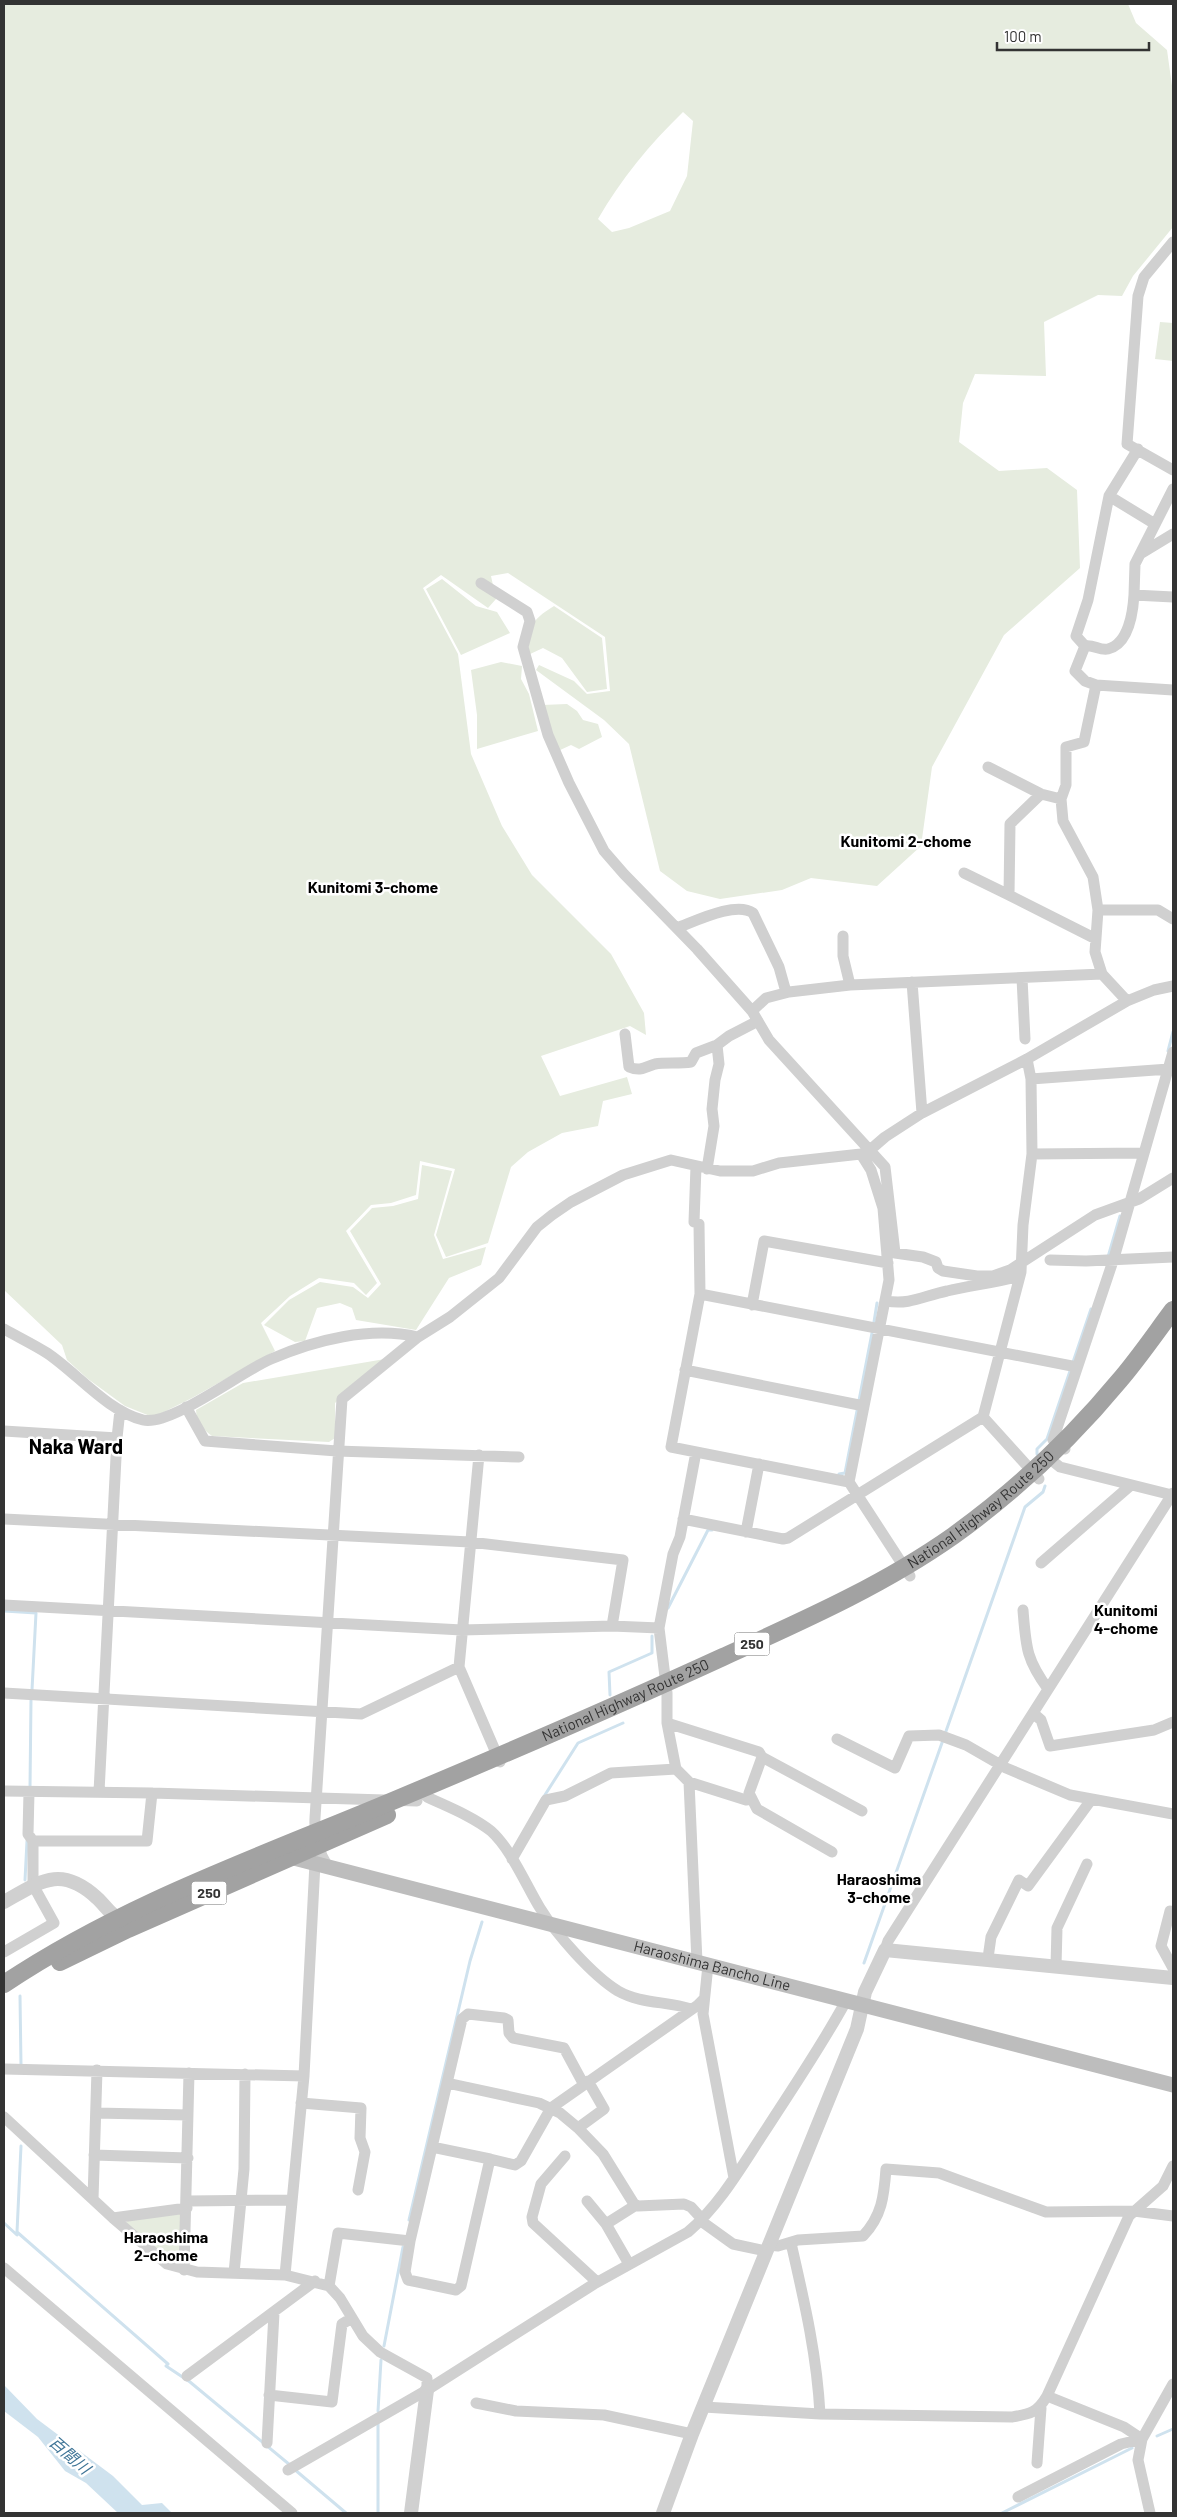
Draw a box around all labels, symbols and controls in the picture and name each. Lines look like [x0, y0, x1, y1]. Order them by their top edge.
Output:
scale bar [997, 20, 1150, 52]
text: 100 m [1004, 27, 1042, 45]
district label: Kunitomi 2-chome [841, 831, 972, 850]
district label: Kunitomi 3-chome [308, 877, 439, 896]
district label: Naka Ward [29, 1434, 123, 1458]
street label: National Highway Route 250 [904, 1446, 1057, 1571]
district label: Kunitomi 4-chome [1094, 1600, 1159, 1637]
road number: 250 [734, 1632, 770, 1656]
street label: National Highway Route 250 [539, 1655, 712, 1745]
district label: Haraoshima 3-chome [837, 1869, 921, 1906]
road number: 250 [192, 1882, 226, 1905]
street label: Haraoshima Bancho Line [632, 1936, 793, 1994]
district label: Haraoshima 2-chome [124, 2227, 208, 2264]
water label: 百間川 [46, 2432, 96, 2479]

